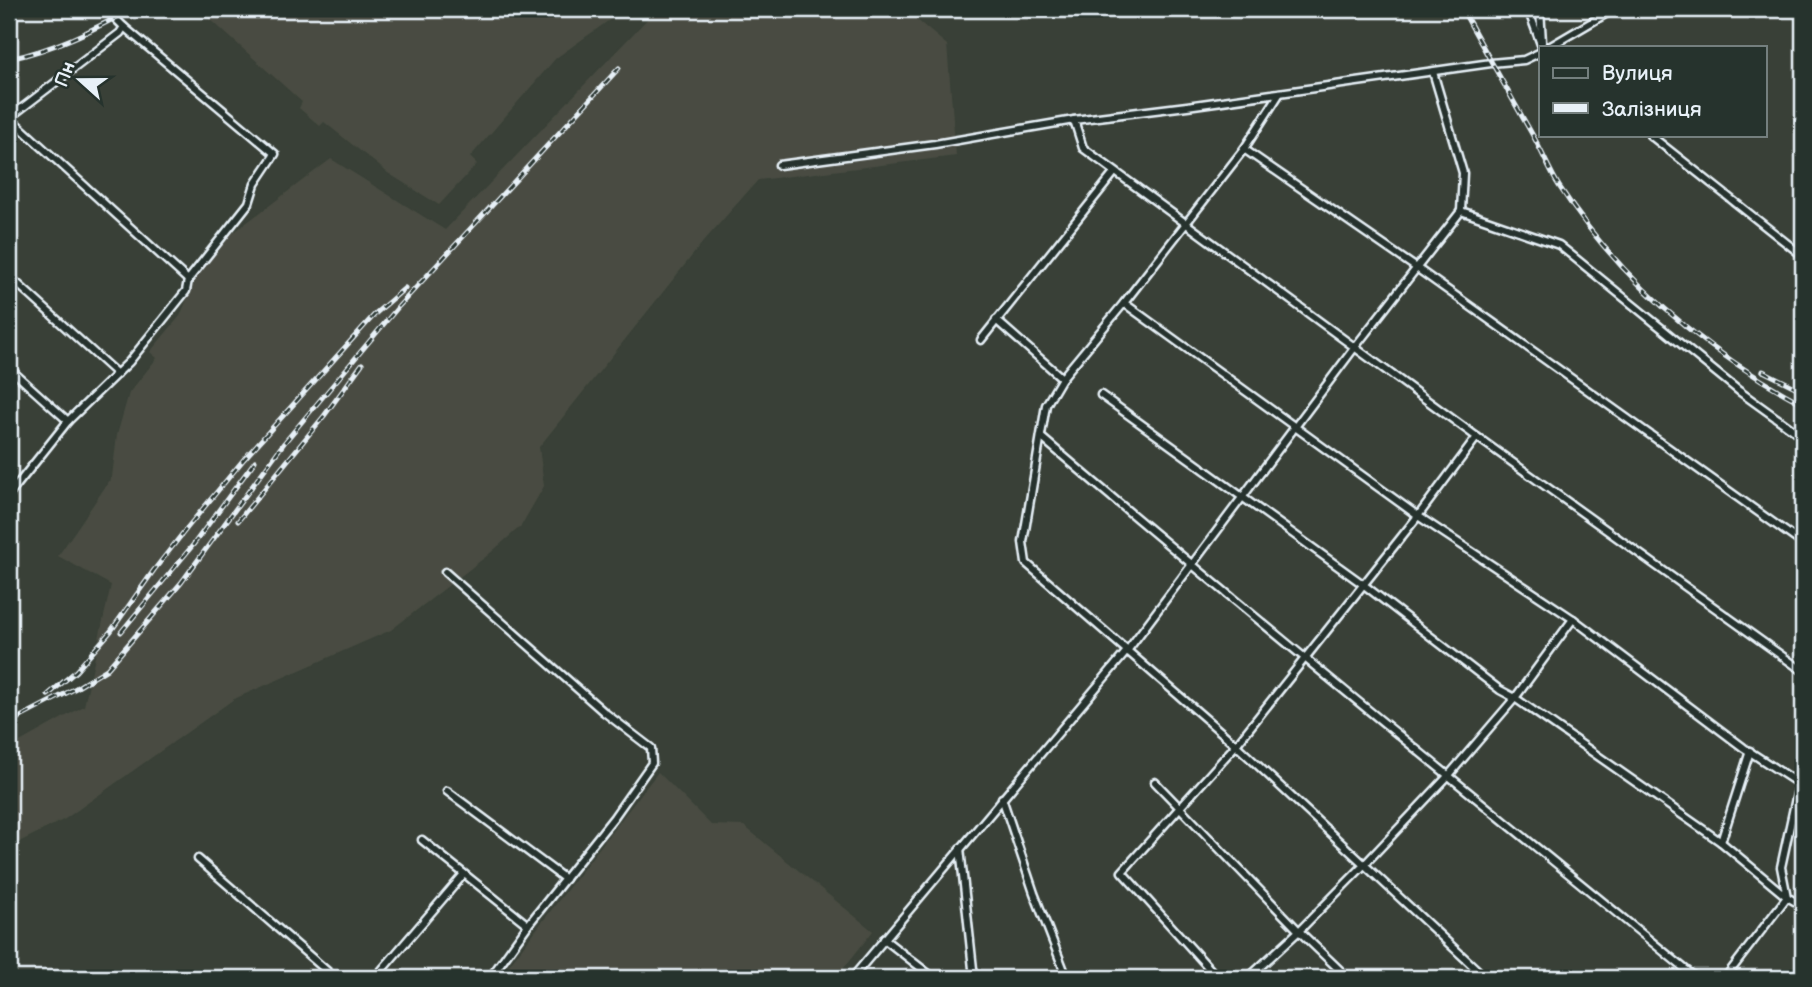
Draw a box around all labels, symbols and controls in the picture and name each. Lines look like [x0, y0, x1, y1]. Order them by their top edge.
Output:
north arrow [46, 46, 116, 116]
legend [1539, 46, 1766, 136]
text: Пн [50, 59, 81, 90]
text: Вулиця [1602, 61, 1673, 86]
text: Залізниця [1602, 97, 1702, 122]

